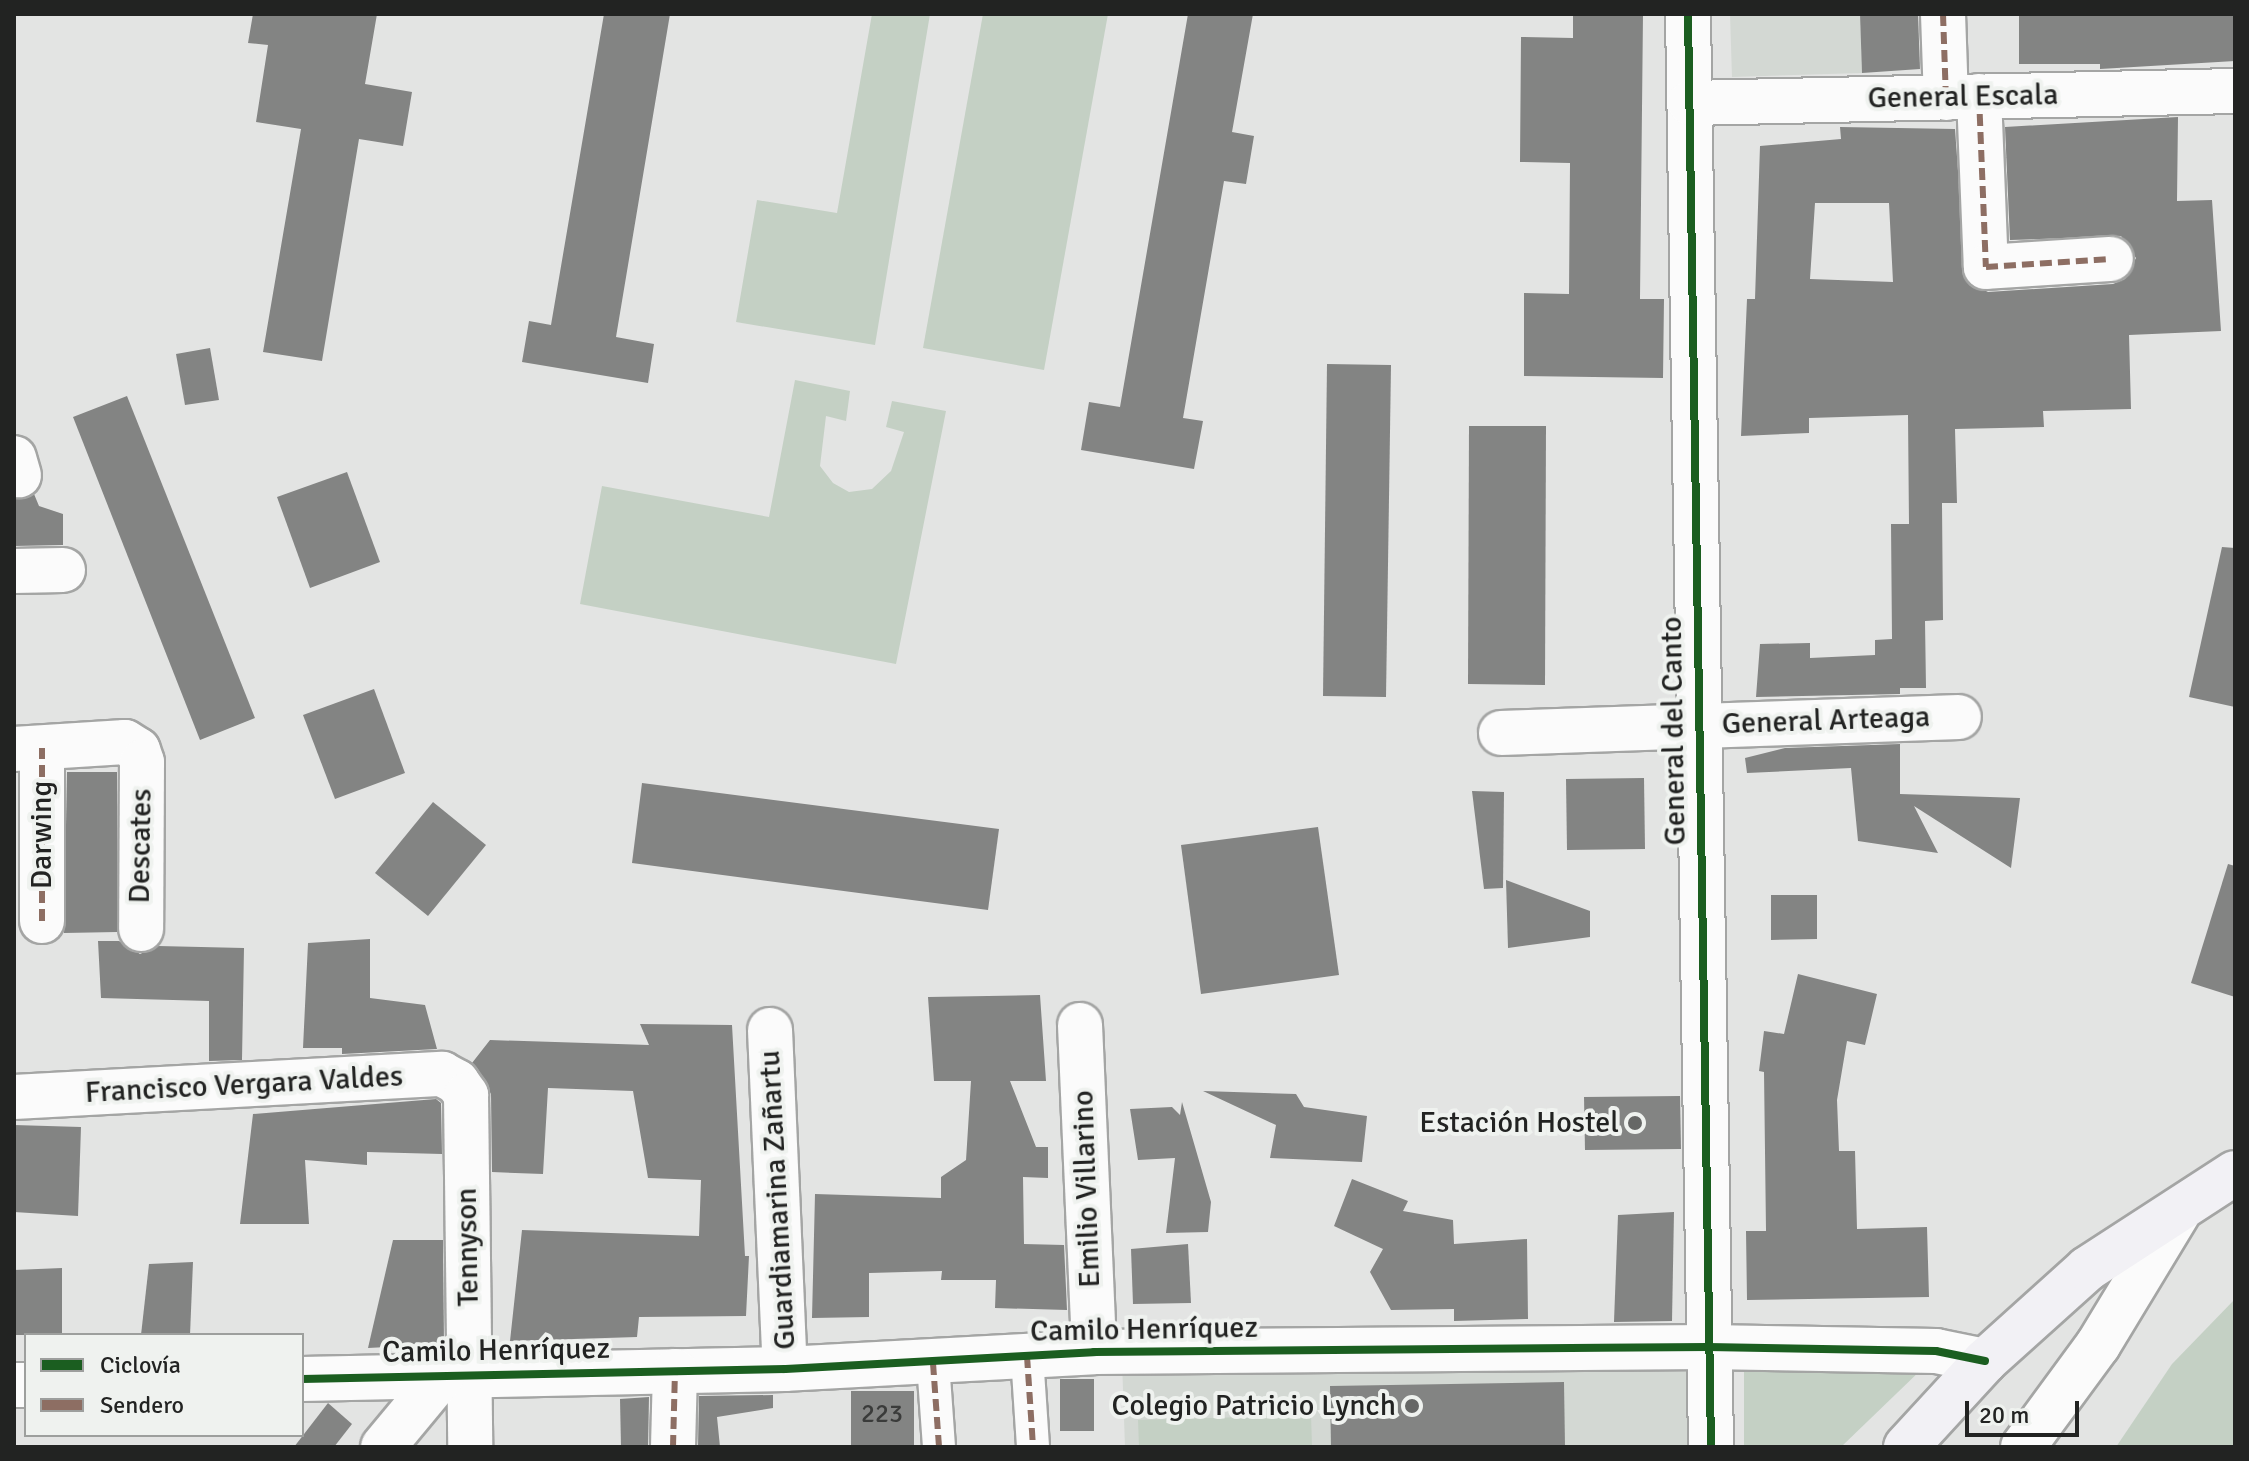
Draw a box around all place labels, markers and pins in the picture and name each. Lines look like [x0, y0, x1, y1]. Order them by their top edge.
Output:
place label: Estación Hostel [1419, 1105, 1619, 1141]
marker: Estación Hostel [1626, 1114, 1644, 1132]
place label: Colegio Patricio Lynch [1112, 1388, 1396, 1424]
marker: Colegio Patricio Lynch [1403, 1397, 1421, 1415]

